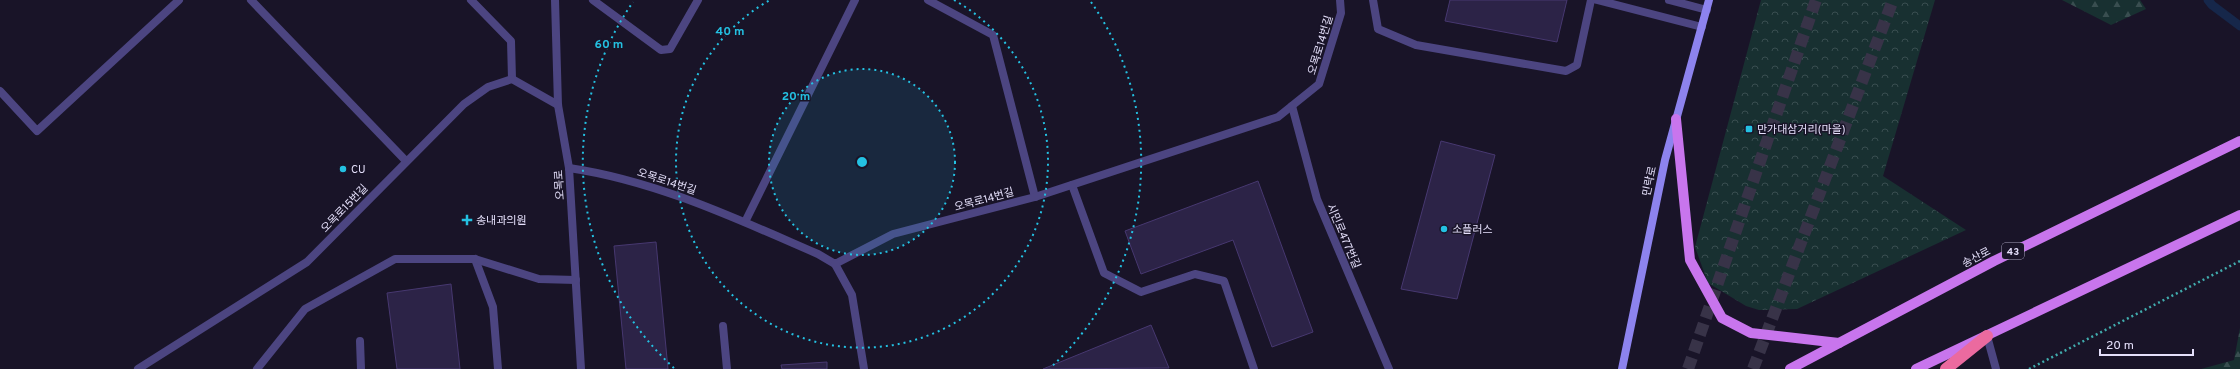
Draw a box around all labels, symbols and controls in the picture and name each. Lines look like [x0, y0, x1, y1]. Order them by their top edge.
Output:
street label: 오목로14번길 [1305, 14, 1337, 77]
text: 40 m [715, 24, 745, 40]
text: 60 m [595, 37, 623, 53]
text: 20 m [782, 89, 810, 105]
place label: 만가대삼거리(마을) [1757, 123, 1846, 137]
marker: 만가대삼거리(마을) [1744, 124, 1754, 134]
centre of rings [855, 155, 869, 169]
place label: CU [351, 163, 366, 177]
marker: CU [338, 164, 348, 174]
street label: 민락로 [1640, 165, 1660, 198]
street label: 오목로14번길 [635, 166, 698, 198]
street label: 오목로 [552, 169, 568, 201]
street label: 오목로15번길 [318, 182, 371, 236]
street label: 오목로14번길 [953, 185, 1016, 215]
street label: 시민로477번길 [1323, 202, 1363, 271]
marker: 송내과의원 [461, 214, 473, 226]
place label: 송내과의원 [476, 214, 527, 228]
place label: 소플러스 [1452, 223, 1492, 237]
marker: 소플러스 [1439, 224, 1449, 234]
road number: 43 [2002, 243, 2024, 259]
street label: 송산로 [1960, 245, 1993, 271]
scale bar [2100, 331, 2193, 357]
text: 20 m [2106, 338, 2134, 354]

